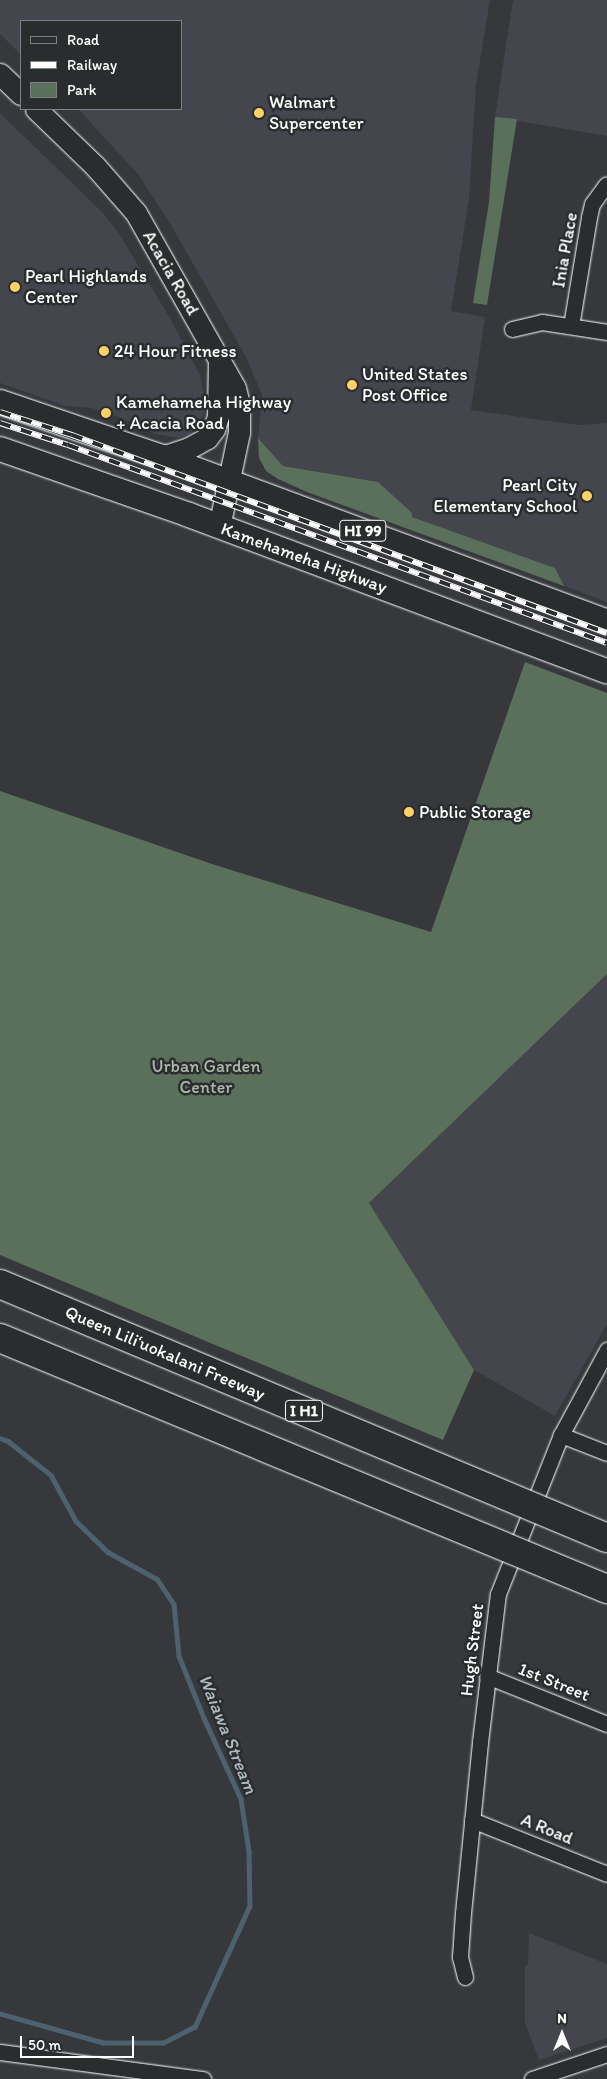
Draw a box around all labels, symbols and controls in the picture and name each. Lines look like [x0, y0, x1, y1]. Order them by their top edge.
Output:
legend [20, 20, 182, 110]
text: Road [67, 31, 99, 49]
text: Railway [67, 56, 117, 74]
text: Park [67, 81, 97, 99]
place label: Walmart Supercenter [269, 92, 364, 134]
marker: Walmart Supercenter [253, 107, 265, 119]
street label: Inia Place [548, 211, 582, 289]
street label: Acacia Road [138, 227, 204, 319]
place label: Pearl Highlands Center [25, 266, 146, 308]
marker: Pearl Highlands Center [9, 281, 21, 293]
place label: 24 Hour Fitness [114, 340, 236, 362]
marker: 24 Hour Fitness [98, 345, 110, 357]
place label: United States Post Office [362, 364, 467, 406]
marker: United States Post Office [346, 379, 358, 391]
place label: Kamehameha Highway + Acacia Road [116, 392, 290, 434]
marker: Kamehameha Highway + Acacia Road [100, 407, 112, 419]
place label: Pearl City Elementary School [433, 475, 577, 518]
marker: Pearl City Elementary School [581, 490, 593, 502]
street label: Kamehameha Highway [218, 518, 390, 598]
road number: HI 99 [339, 518, 387, 544]
place label: Public Storage [419, 801, 530, 823]
marker: Public Storage [403, 806, 415, 818]
park label: Urban Garden Center [151, 1056, 261, 1098]
street label: Queen Liliʻuokalani Freeway [62, 1301, 268, 1405]
road number: I H1 [284, 1398, 324, 1424]
street label: Hugh Street [456, 1603, 488, 1697]
street label: 1st Street [515, 1658, 593, 1706]
water label: Waiawa Stream [194, 1671, 262, 1797]
street label: A Road [518, 1809, 576, 1849]
north arrow [537, 2009, 587, 2059]
text: N [557, 2010, 567, 2027]
scale bar [22, 2026, 136, 2058]
text: 50 m [28, 2036, 61, 2054]

